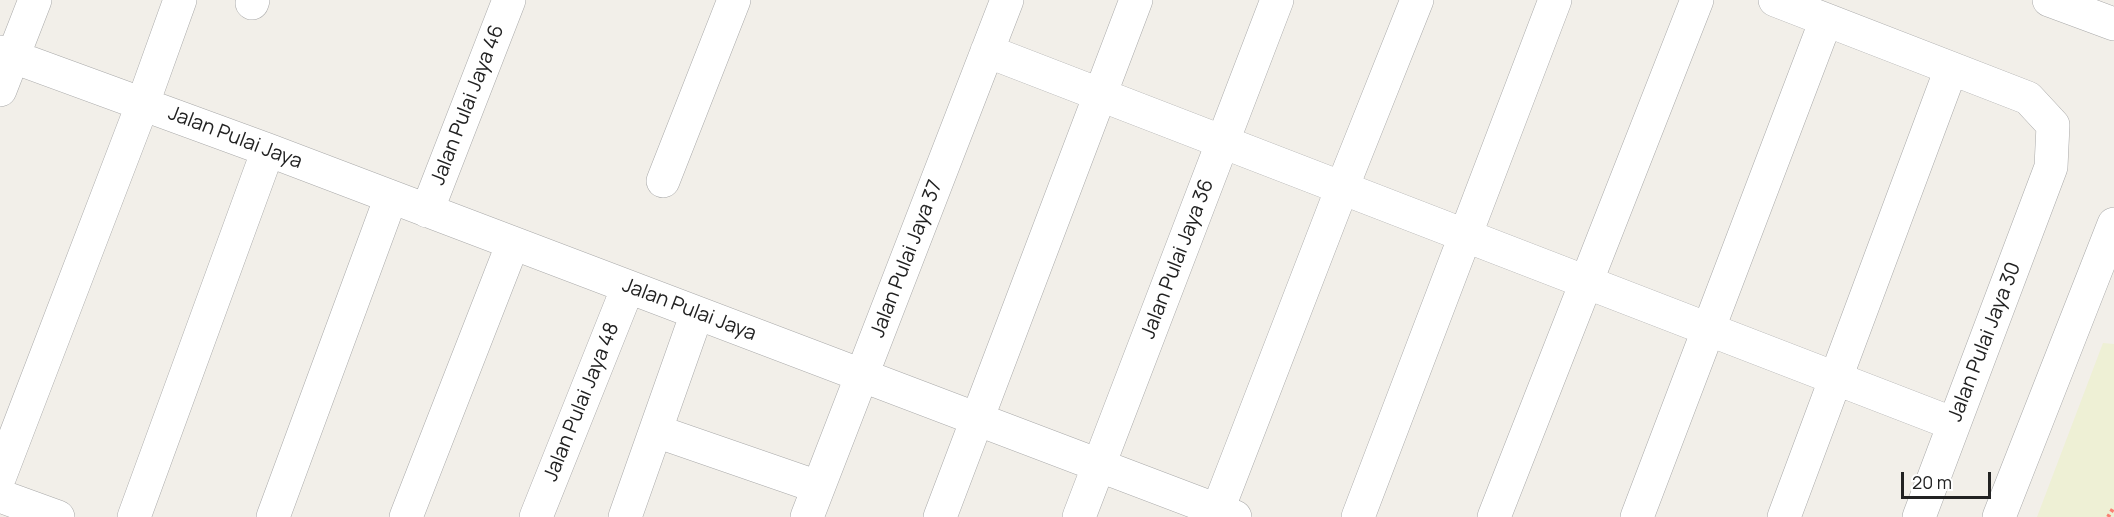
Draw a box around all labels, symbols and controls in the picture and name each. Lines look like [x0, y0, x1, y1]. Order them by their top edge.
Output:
street label: Jalan Pulai Jaya 46 [426, 21, 510, 189]
street label: Jalan Pulai Jaya [165, 101, 305, 175]
street label: Jalan Pulai Jaya 36 [1137, 176, 1219, 342]
street label: Jalan Pulai Jaya 37 [866, 177, 948, 341]
street label: Jalan Pulai Jaya 30 [1944, 259, 2026, 425]
street label: Jalan Pulai Jaya [619, 273, 759, 347]
street label: Jalan Pulai Jaya 48 [539, 319, 625, 485]
scale bar [1904, 460, 1994, 498]
text: 20 m [1912, 470, 1952, 494]

